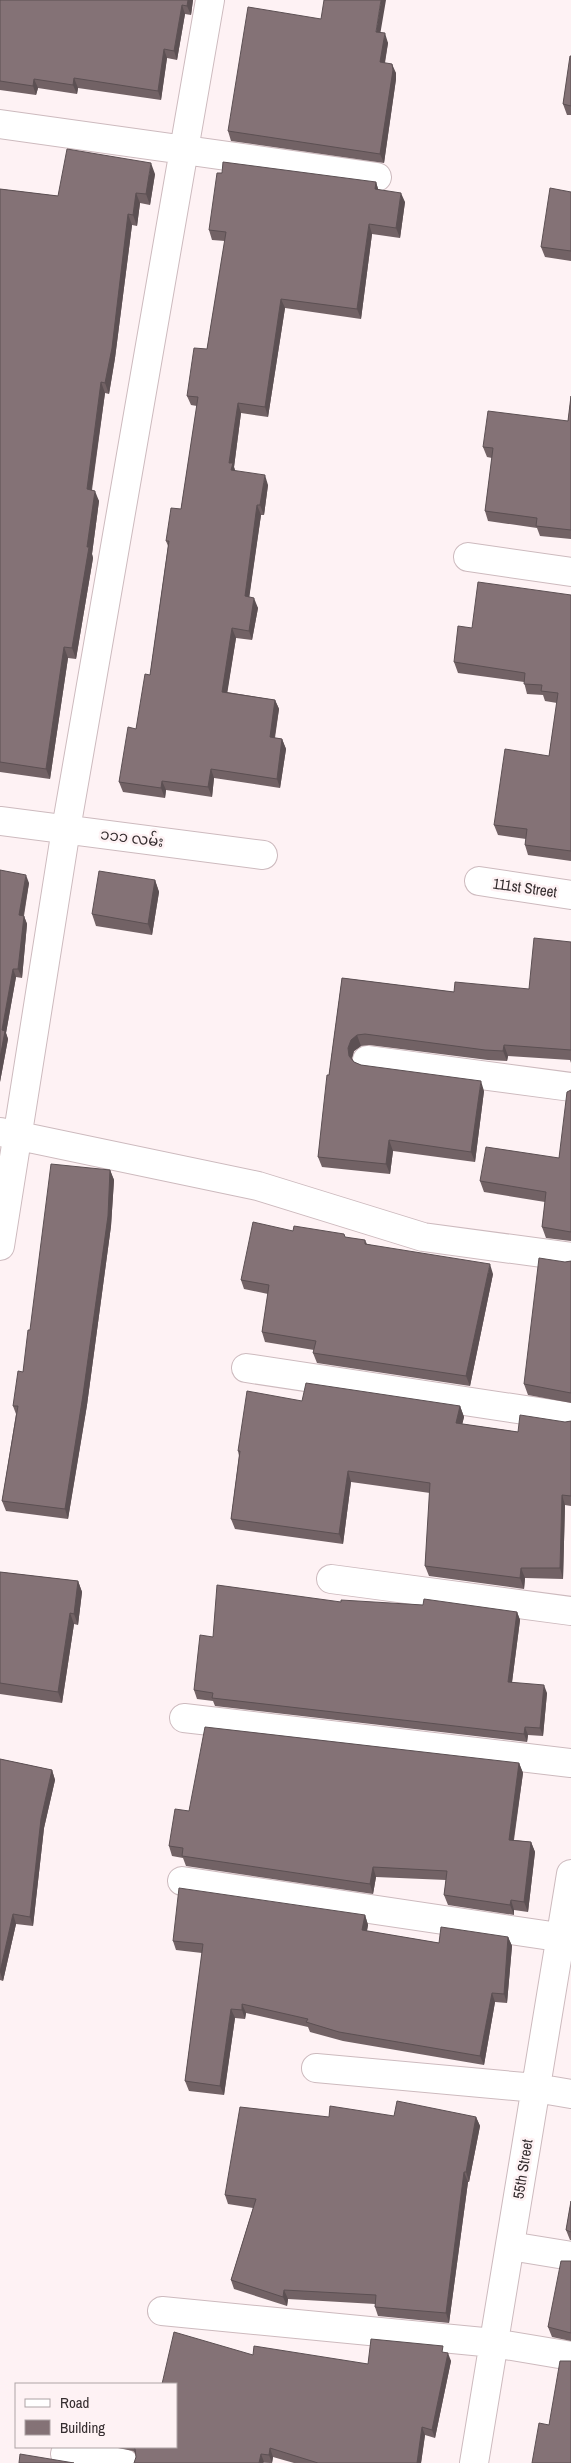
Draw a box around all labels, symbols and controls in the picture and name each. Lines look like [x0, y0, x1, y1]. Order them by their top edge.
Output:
street label: ၁၁၁ လမ်း [99, 823, 165, 852]
street label: 111st Street [492, 873, 559, 902]
street label: 55th Street [507, 2137, 538, 2200]
legend [15, 2383, 178, 2448]
text: Road [60, 2392, 89, 2413]
text: Building [60, 2417, 105, 2438]

